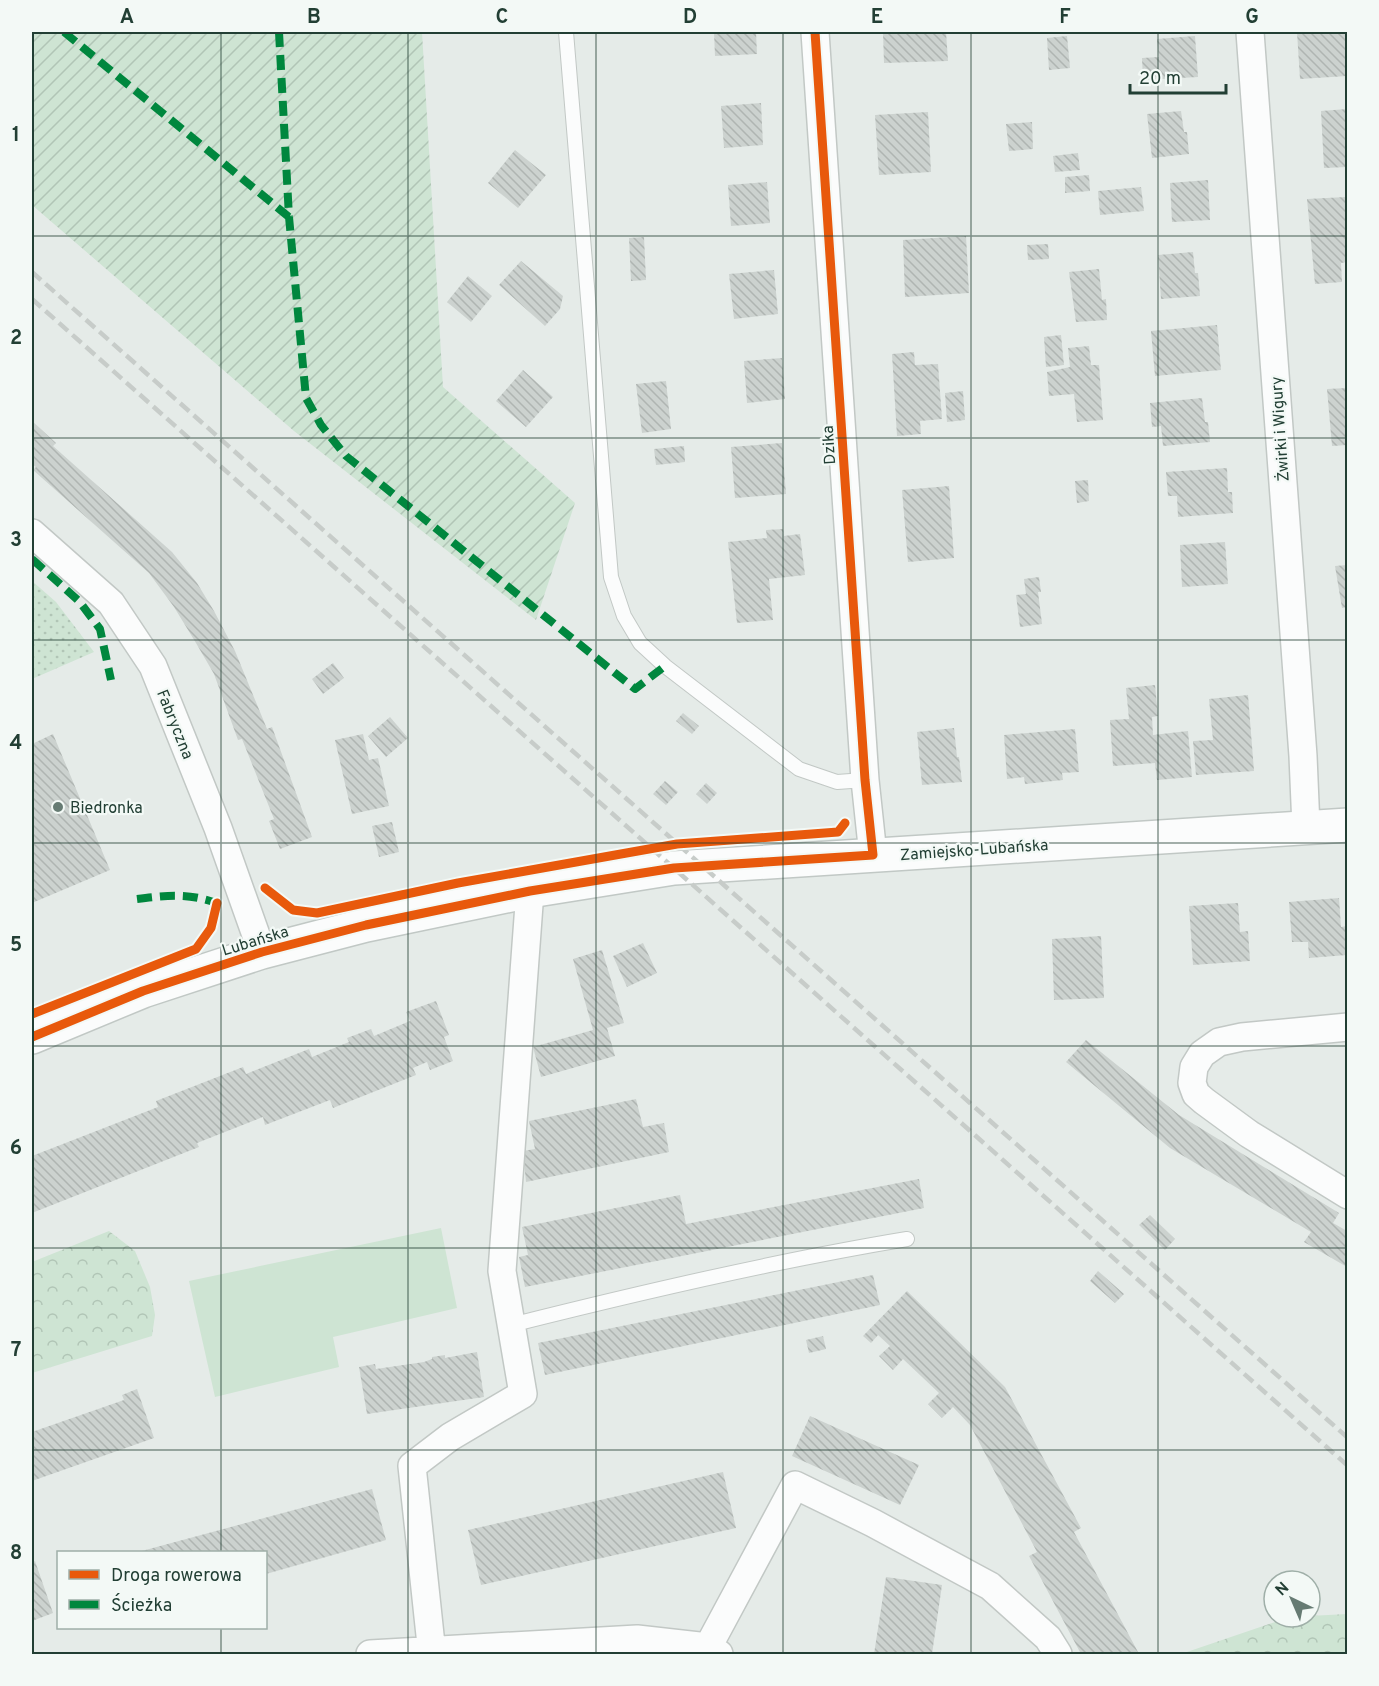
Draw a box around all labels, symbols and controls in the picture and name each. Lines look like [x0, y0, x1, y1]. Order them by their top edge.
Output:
text: A [120, 5, 134, 31]
text: B [307, 5, 321, 31]
text: C [496, 5, 508, 31]
text: D [683, 5, 697, 31]
text: E [871, 5, 883, 31]
text: F [1059, 5, 1071, 31]
text: G [1245, 5, 1259, 31]
scale bar [1130, 57, 1226, 95]
text: 20 m [1139, 68, 1181, 91]
text: 1 [12, 123, 20, 149]
text: 2 [10, 326, 22, 352]
street label: Żwirki i Wigury [1266, 376, 1295, 482]
street label: Dzika [819, 425, 841, 465]
text: 3 [10, 528, 22, 554]
street label: Fabryczna [151, 687, 197, 762]
text: 4 [10, 731, 22, 757]
place label: Biedronka [70, 799, 143, 819]
marker: Biedronka [51, 800, 65, 814]
street label: Zamiejsko-Lubańska [899, 836, 1049, 866]
street label: Lubańska [220, 922, 291, 962]
text: 5 [10, 933, 22, 959]
text: 6 [10, 1136, 22, 1162]
text: 7 [11, 1338, 21, 1364]
text: 8 [10, 1541, 22, 1567]
legend [57, 1551, 267, 1629]
text: Droga rowerowa [111, 1565, 242, 1588]
north arrow [1262, 1569, 1322, 1629]
text: N [1272, 1578, 1294, 1601]
text: Ścieżka [111, 1593, 172, 1618]

